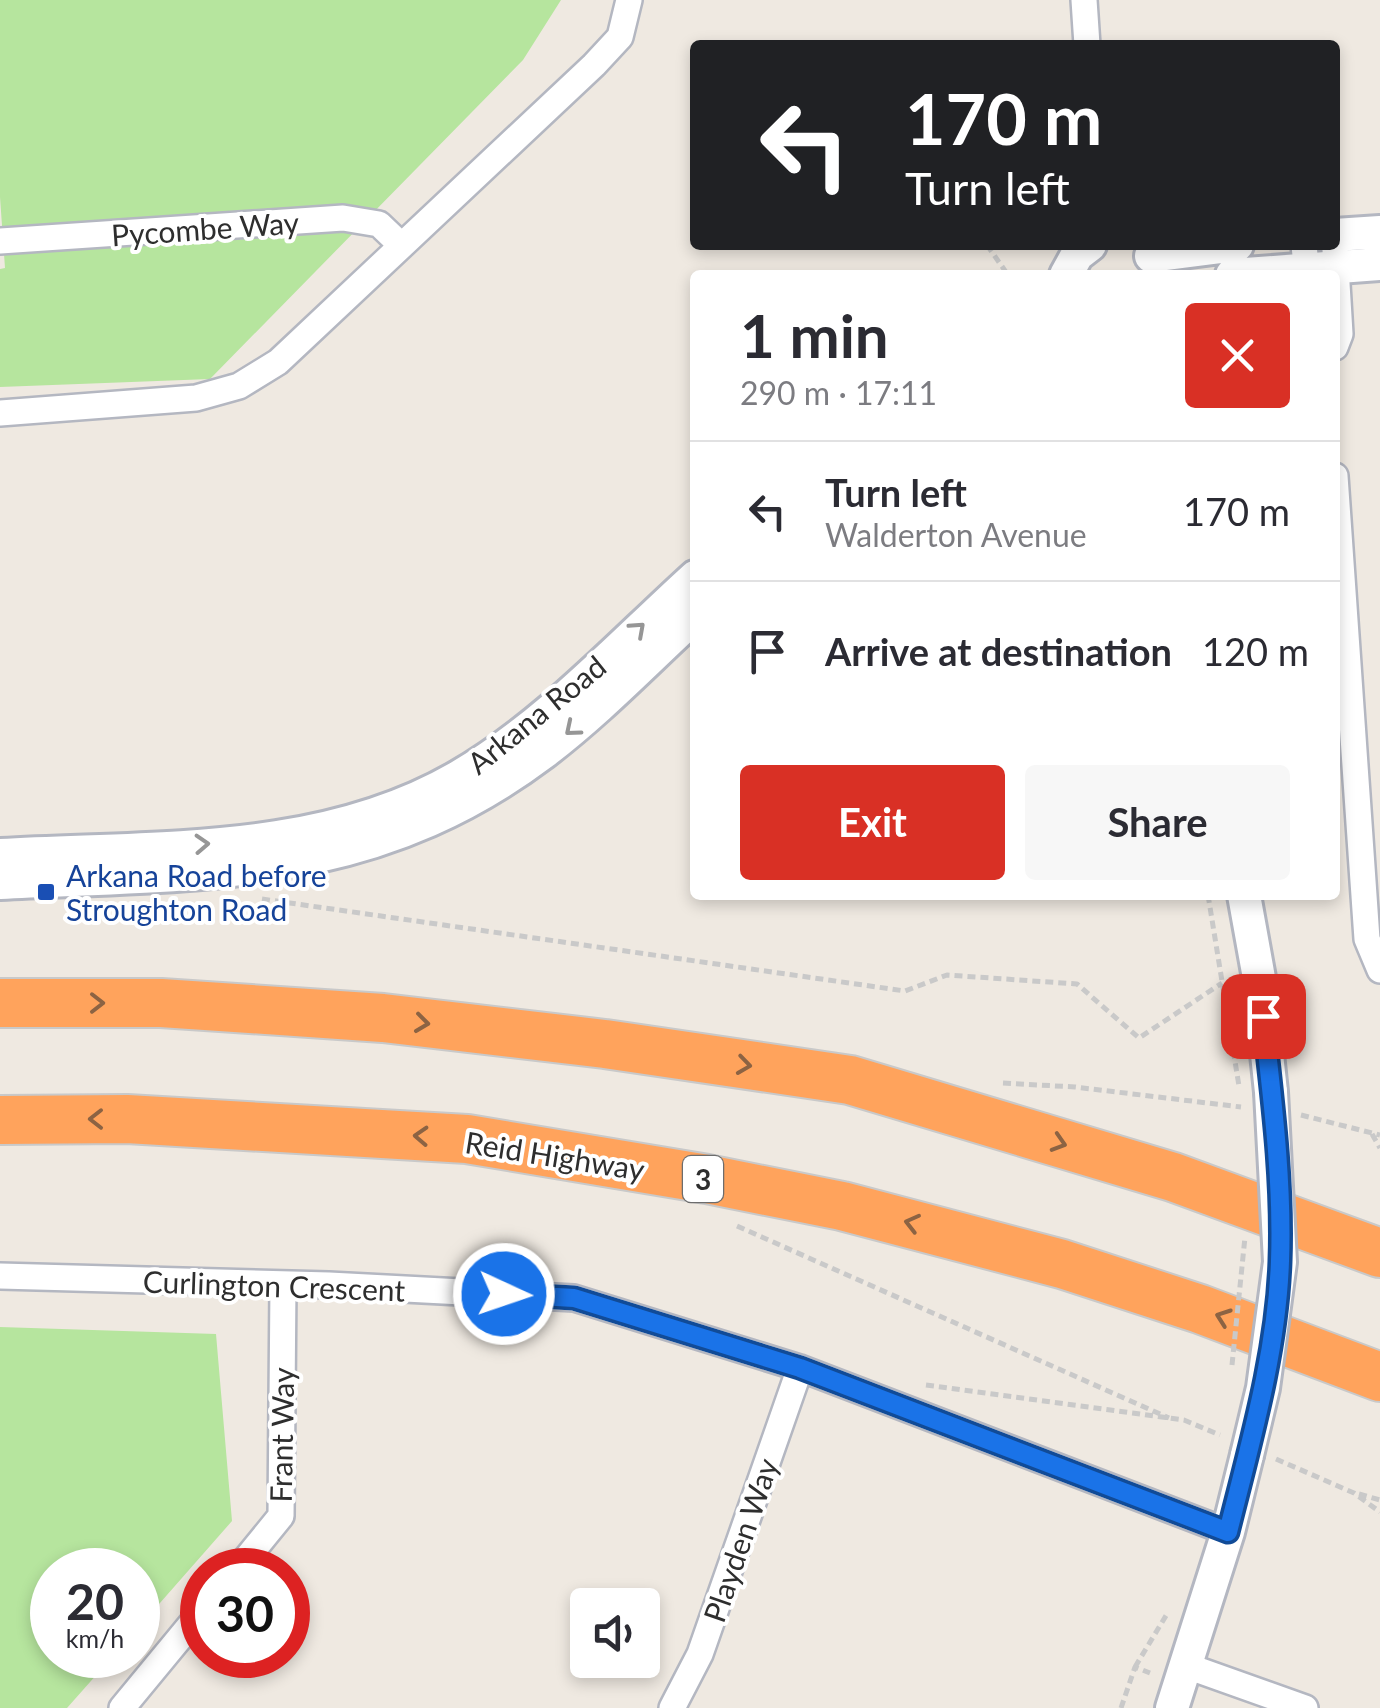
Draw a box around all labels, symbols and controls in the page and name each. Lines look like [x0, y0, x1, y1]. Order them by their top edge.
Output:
text: 170 m [905, 76, 1102, 160]
icon: left [740, 80, 870, 210]
text: Turn left [905, 161, 1070, 215]
street label: Pycombe Way [110, 203, 301, 253]
text: 1 min [740, 299, 889, 371]
button: close [1185, 303, 1290, 408]
text: 290 m · 17:11 [740, 373, 937, 412]
text: Turn left [825, 469, 967, 515]
icon: left [740, 484, 795, 539]
text: 170 m [1183, 488, 1290, 534]
text: Walderton Avenue [825, 515, 1087, 554]
one-way arrow [626, 623, 645, 641]
icon: arrive [740, 624, 795, 679]
text: Arrive at destination [825, 628, 1172, 674]
text: 120 m [1202, 628, 1309, 674]
street label: Arkana Road [460, 647, 612, 781]
one-way arrow [565, 718, 583, 736]
button: Exit [740, 765, 1005, 880]
button: Share [1025, 765, 1290, 880]
one-way arrow [195, 834, 211, 855]
place label: Arkana Road before Stroughton Road [66, 857, 327, 927]
marker: Arkana Road before Stroughton Road [35, 881, 57, 903]
pin [1221, 974, 1306, 1059]
icon: arrive [1236, 989, 1291, 1044]
one-way arrow [90, 992, 106, 1014]
one-way arrow [414, 1012, 430, 1033]
one-way arrow [736, 1053, 752, 1074]
one-way arrow [88, 1108, 104, 1130]
street label: Reid Highway [463, 1123, 648, 1187]
one-way arrow [412, 1126, 428, 1147]
one-way arrow [1049, 1131, 1066, 1152]
road number: 3 [683, 1156, 723, 1202]
one-way arrow [904, 1214, 921, 1235]
position arrow [452, 1242, 556, 1346]
street label: Curlington Crescent [142, 1262, 406, 1308]
one-way arrow [1216, 1308, 1233, 1329]
street label: Frant Way [262, 1367, 300, 1503]
street label: Playden Way [695, 1453, 785, 1627]
speed limit sign: 30 [180, 1548, 310, 1678]
text: 20 [66, 1571, 124, 1631]
map controls [570, 1588, 660, 1678]
button: sound [570, 1588, 660, 1678]
text: km/h [66, 1623, 124, 1653]

